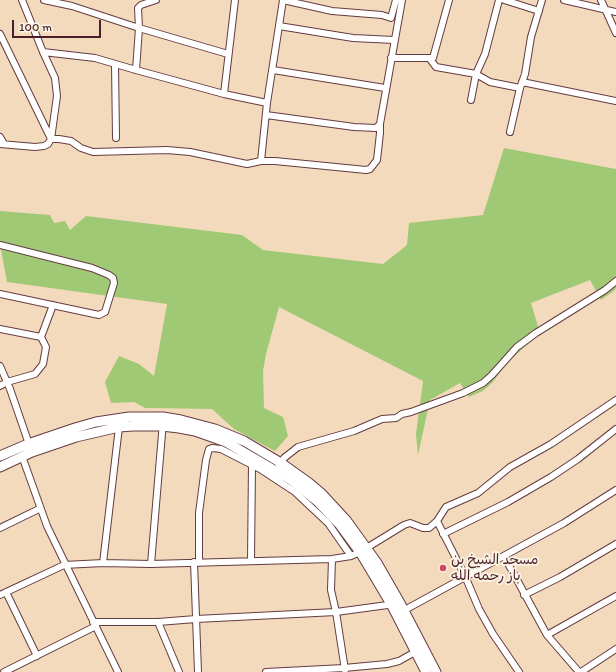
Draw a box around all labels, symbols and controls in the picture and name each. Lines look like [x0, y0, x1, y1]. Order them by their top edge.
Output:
scale bar [14, 12, 103, 38]
text: 100 m [19, 20, 52, 34]
place label: مسجد الشيخ بن باز رحمه الله [451, 552, 538, 584]
marker: مسجد الشيخ بن باز رحمه الله [438, 563, 448, 573]

